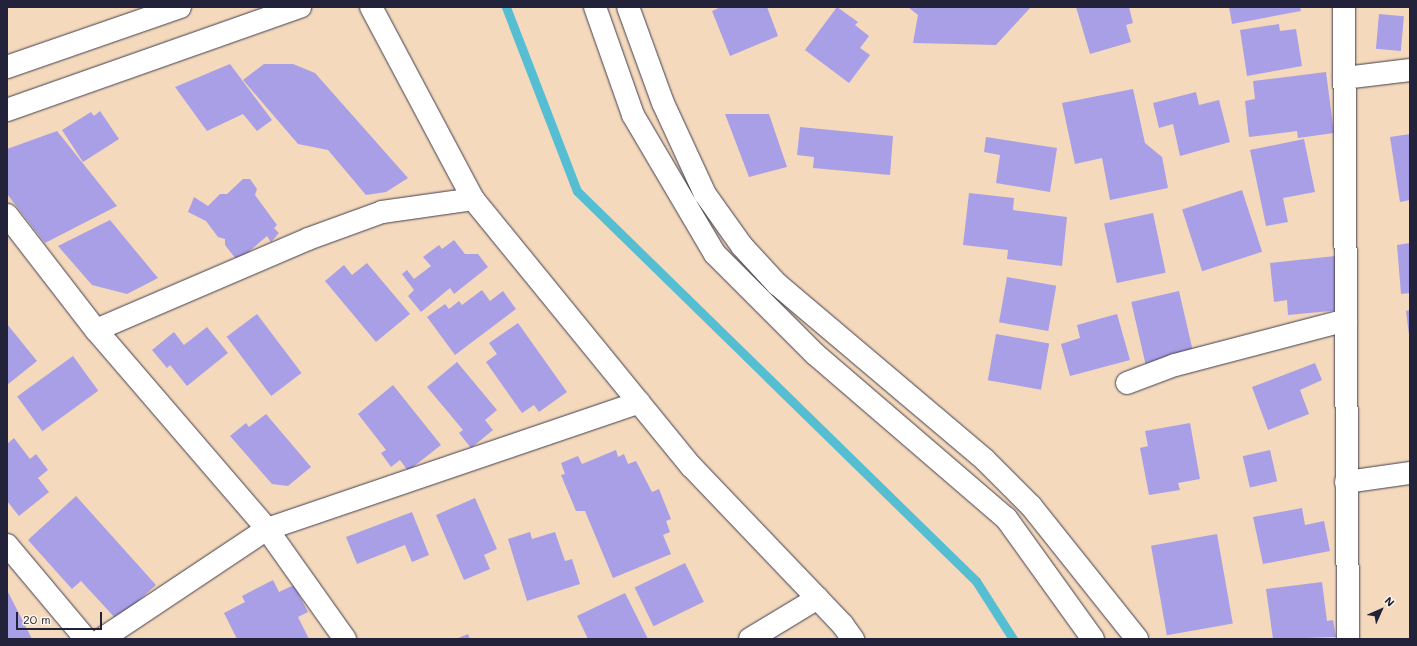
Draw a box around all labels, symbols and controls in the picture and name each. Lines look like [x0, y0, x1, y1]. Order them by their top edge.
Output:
north arrow [1361, 590, 1401, 630]
text: N [1382, 593, 1398, 609]
scale bar [18, 604, 104, 630]
text: 20 m [23, 611, 51, 627]

